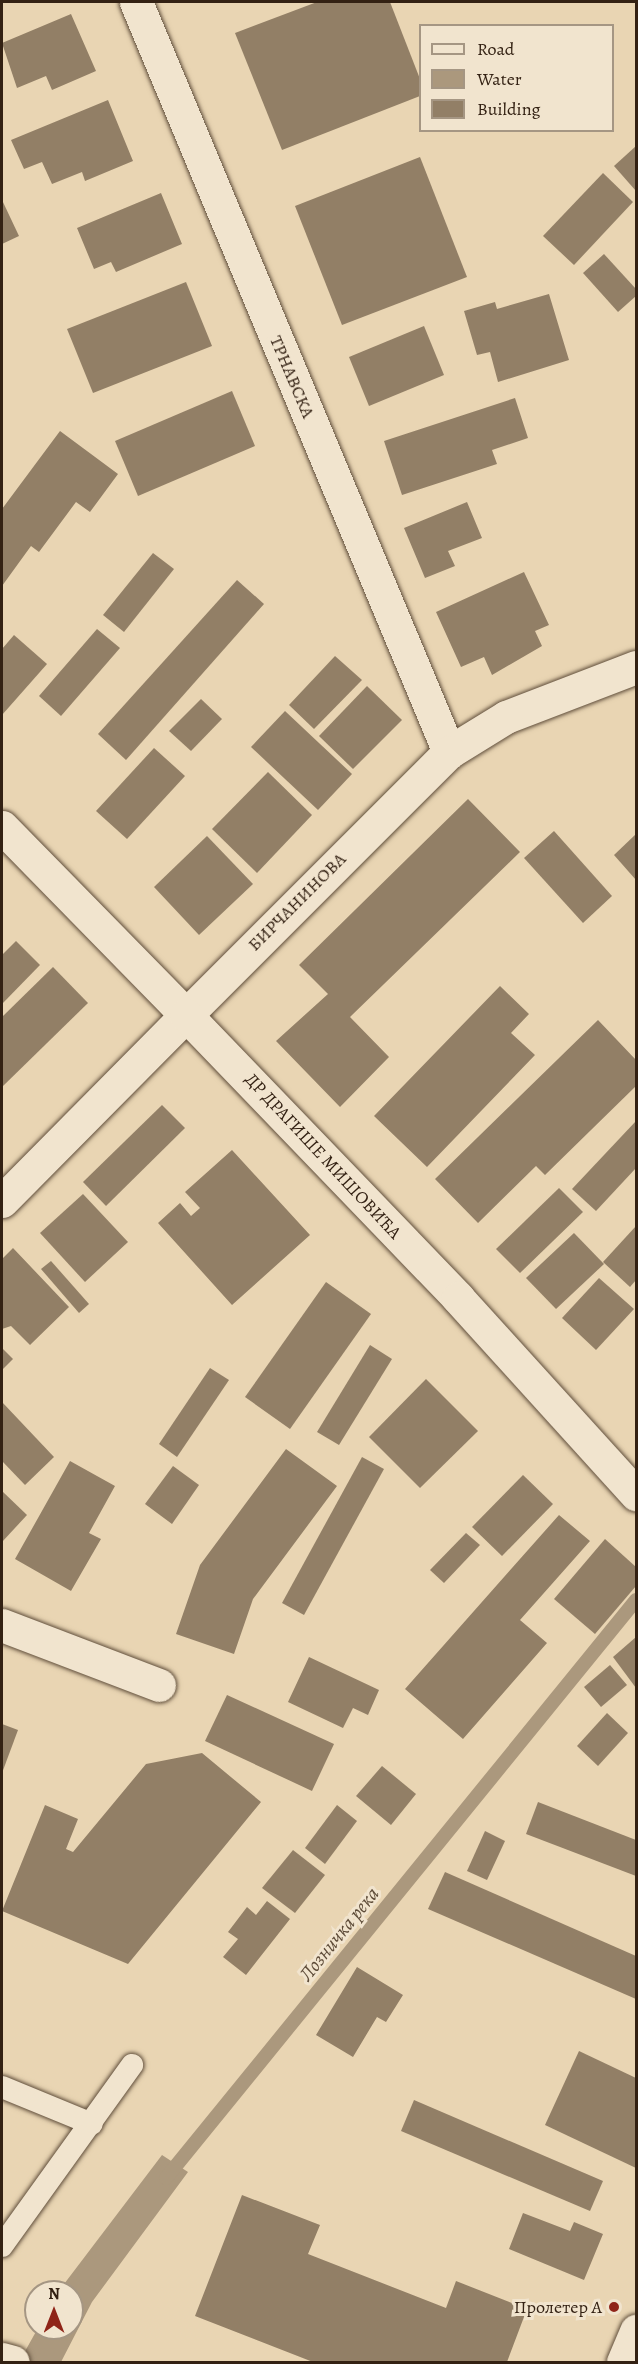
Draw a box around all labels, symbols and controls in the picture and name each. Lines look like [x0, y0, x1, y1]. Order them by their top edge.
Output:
legend [419, 24, 614, 132]
text: Road [477, 37, 514, 61]
text: Water [477, 67, 522, 91]
text: Building [477, 97, 541, 121]
street label: ТРНАВСКА [265, 333, 319, 421]
street label: БИРЧАНИНОВА [244, 849, 350, 955]
street label: ДР ДРАГИШЕ МИШОВИЋА [240, 1068, 406, 1244]
water label: Лозничка река [294, 1882, 384, 1986]
north arrow [24, 2280, 84, 2340]
text: N [48, 2283, 60, 2305]
place label: Пролетер А [514, 2296, 602, 2318]
marker: Пролетер А [607, 2300, 621, 2314]

